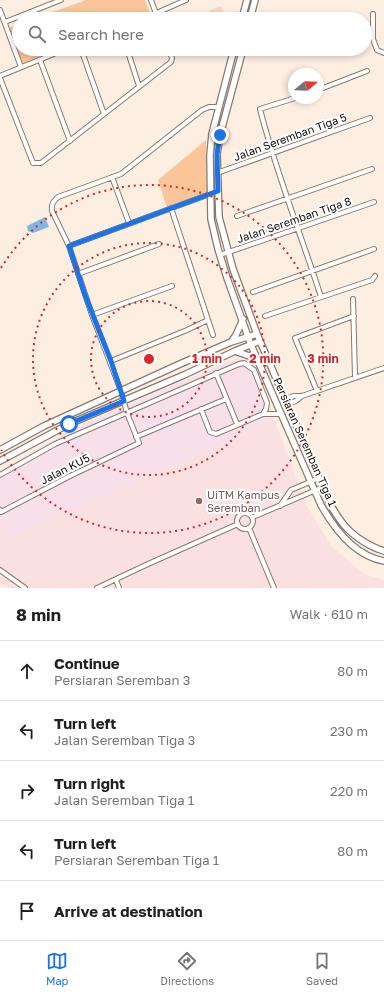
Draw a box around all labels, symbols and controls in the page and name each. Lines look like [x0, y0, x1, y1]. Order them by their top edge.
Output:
search box [12, 12, 372, 56]
icon: search [26, 23, 48, 45]
text: Search here [58, 25, 144, 43]
north arrow [288, 68, 324, 104]
street label: Jalan Seremban Tiga 5 [231, 110, 348, 163]
route end [211, 126, 229, 144]
street label: Jalan Seremban Tiga 8 [235, 194, 353, 245]
text: 1 min [192, 351, 222, 366]
text: 2 min [249, 351, 281, 366]
text: 3 min [307, 351, 339, 366]
centre of rings [142, 352, 156, 366]
street label: Persiaran Seremban Tiga 1 [271, 375, 340, 508]
route start [60, 415, 78, 433]
street label: Jalan KU5 [38, 451, 92, 487]
place label: UiTM Kampus Seremban [207, 488, 280, 514]
marker: UiTM Kampus Seremban [194, 496, 204, 506]
text: 8 min [16, 604, 61, 625]
text: Walk · 610 m [290, 606, 368, 622]
text: Continue [54, 654, 120, 672]
icon: ahead [16, 660, 38, 682]
text: 80 m [337, 663, 368, 679]
text: Persiaran Seremban 3 [54, 672, 190, 688]
text: Turn left [54, 714, 116, 732]
icon: left [16, 720, 38, 742]
text: 230 m [330, 723, 368, 739]
text: Jalan Seremban Tiga 3 [54, 732, 195, 748]
text: Turn right [54, 774, 125, 792]
icon: right [16, 780, 38, 802]
text: 220 m [330, 783, 368, 799]
text: Jalan Seremban Tiga 1 [54, 792, 194, 808]
text: Turn left [54, 834, 116, 852]
icon: left [16, 840, 38, 862]
text: 80 m [337, 843, 368, 859]
text: Persiaran Seremban Tiga 1 [54, 852, 219, 868]
icon: arrive [16, 900, 38, 922]
text: Arrive at destination [54, 902, 203, 920]
tab: Map [46, 950, 68, 987]
tab: Directions [160, 950, 214, 987]
tab: Saved [306, 950, 338, 987]

